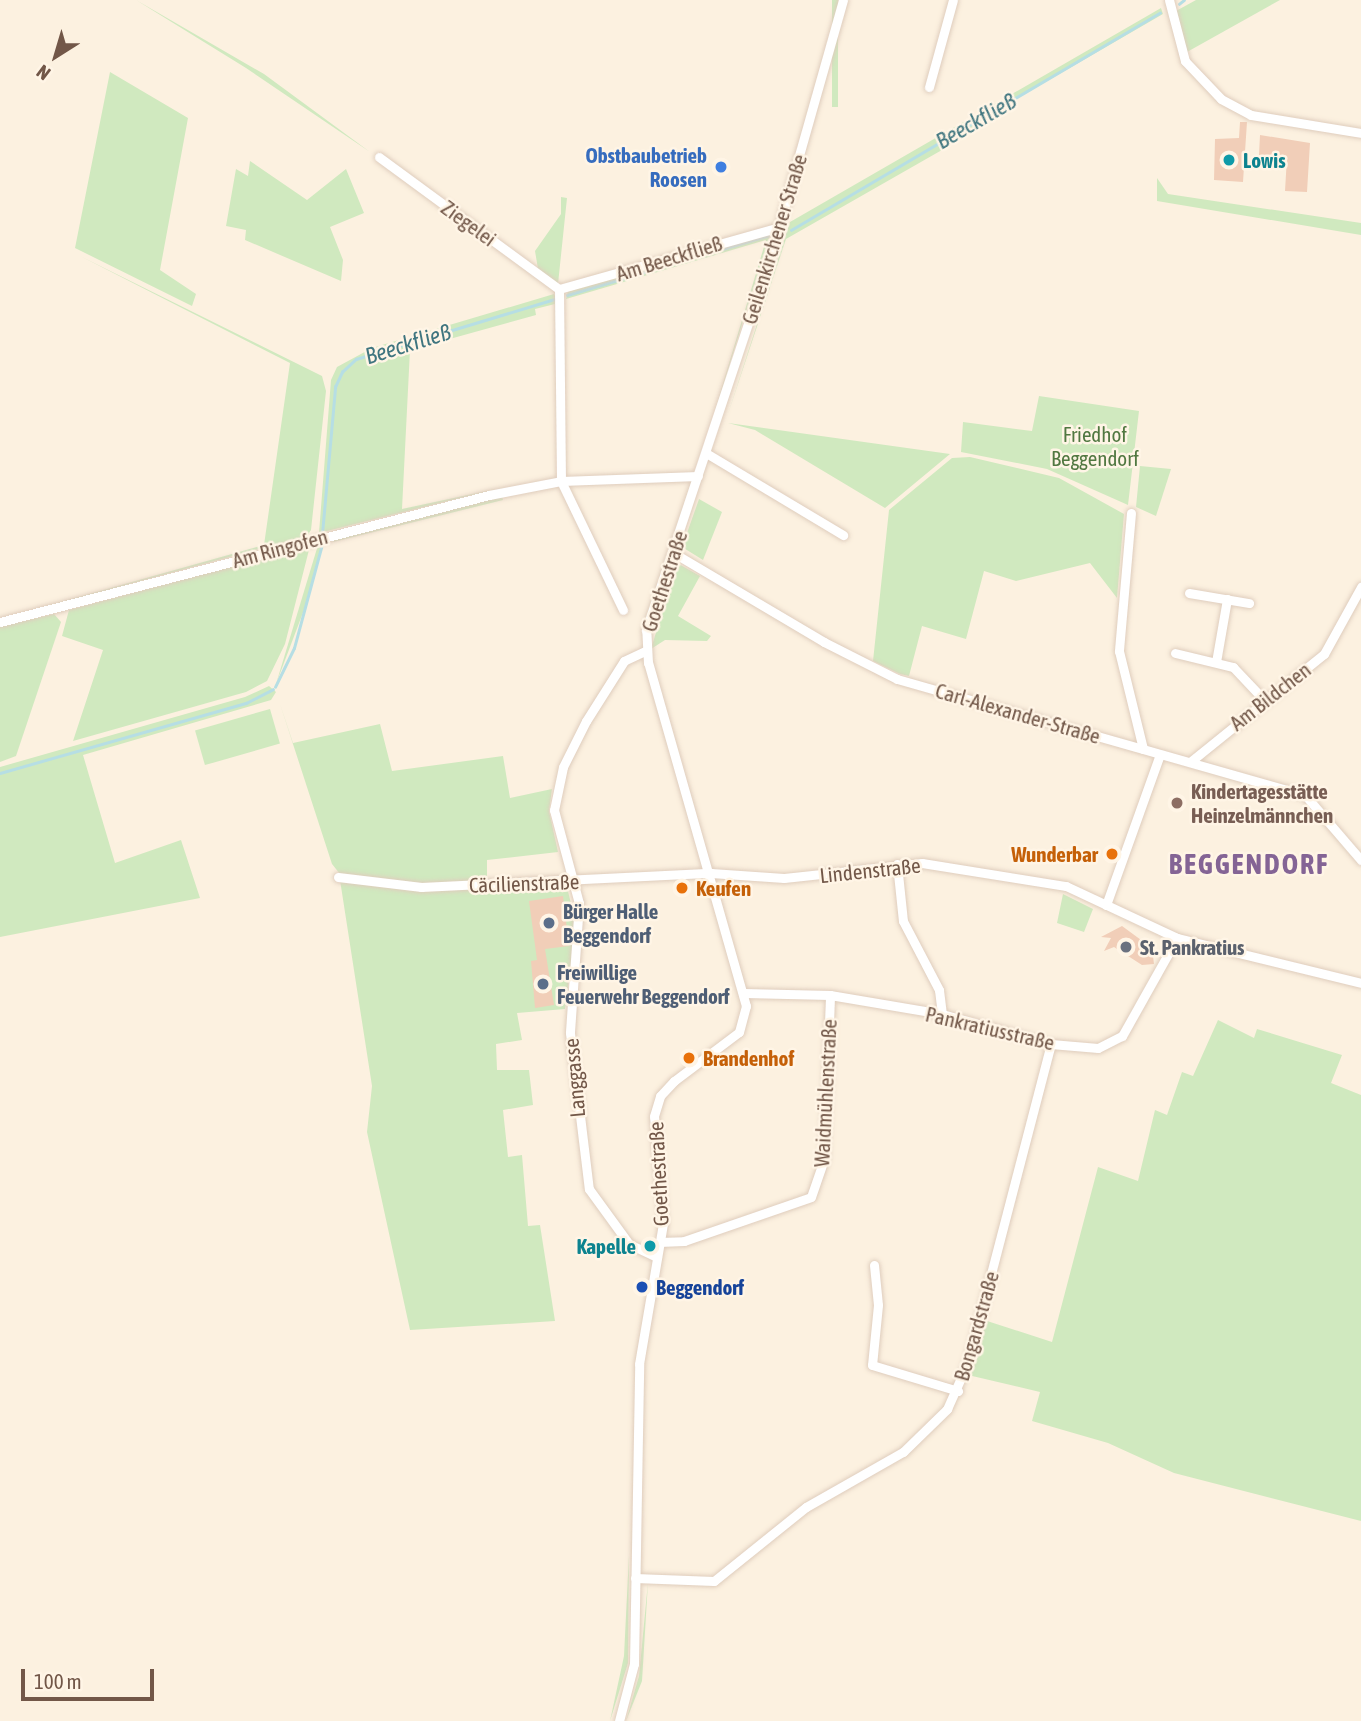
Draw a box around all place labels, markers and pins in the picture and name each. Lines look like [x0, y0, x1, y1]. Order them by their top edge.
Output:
place label: Obstbaubetrieb Roosen [585, 142, 707, 192]
place label: Lowis [1243, 147, 1286, 173]
marker: Lowis [1221, 152, 1237, 168]
marker: Obstbaubetrieb Roosen [713, 159, 729, 175]
place label: Kindertagesstätte Heinzelmännchen [1191, 778, 1333, 828]
marker: Kindertagesstätte Heinzelmännchen [1169, 795, 1185, 811]
place label: Wunderbar [1011, 841, 1098, 867]
marker: Wunderbar [1104, 846, 1120, 862]
place label: Keufen [696, 875, 751, 901]
marker: Keufen [674, 880, 690, 896]
place label: Bürger Halle Beggendorf [563, 898, 658, 948]
marker: Bürger Halle Beggendorf [541, 915, 557, 931]
place label: St. Pankratius [1140, 934, 1245, 960]
marker: St. Pankratius [1118, 939, 1134, 955]
place label: Freiwillige Feuerwehr Beggendorf [557, 959, 730, 1009]
marker: Freiwillige Feuerwehr Beggendorf [535, 976, 551, 992]
place label: Brandenhof [703, 1045, 794, 1071]
marker: Brandenhof [681, 1050, 697, 1066]
place label: Kapelle [576, 1233, 636, 1259]
marker: Kapelle [642, 1238, 658, 1254]
place label: Beggendorf [656, 1274, 744, 1300]
marker: Beggendorf [634, 1279, 650, 1295]

